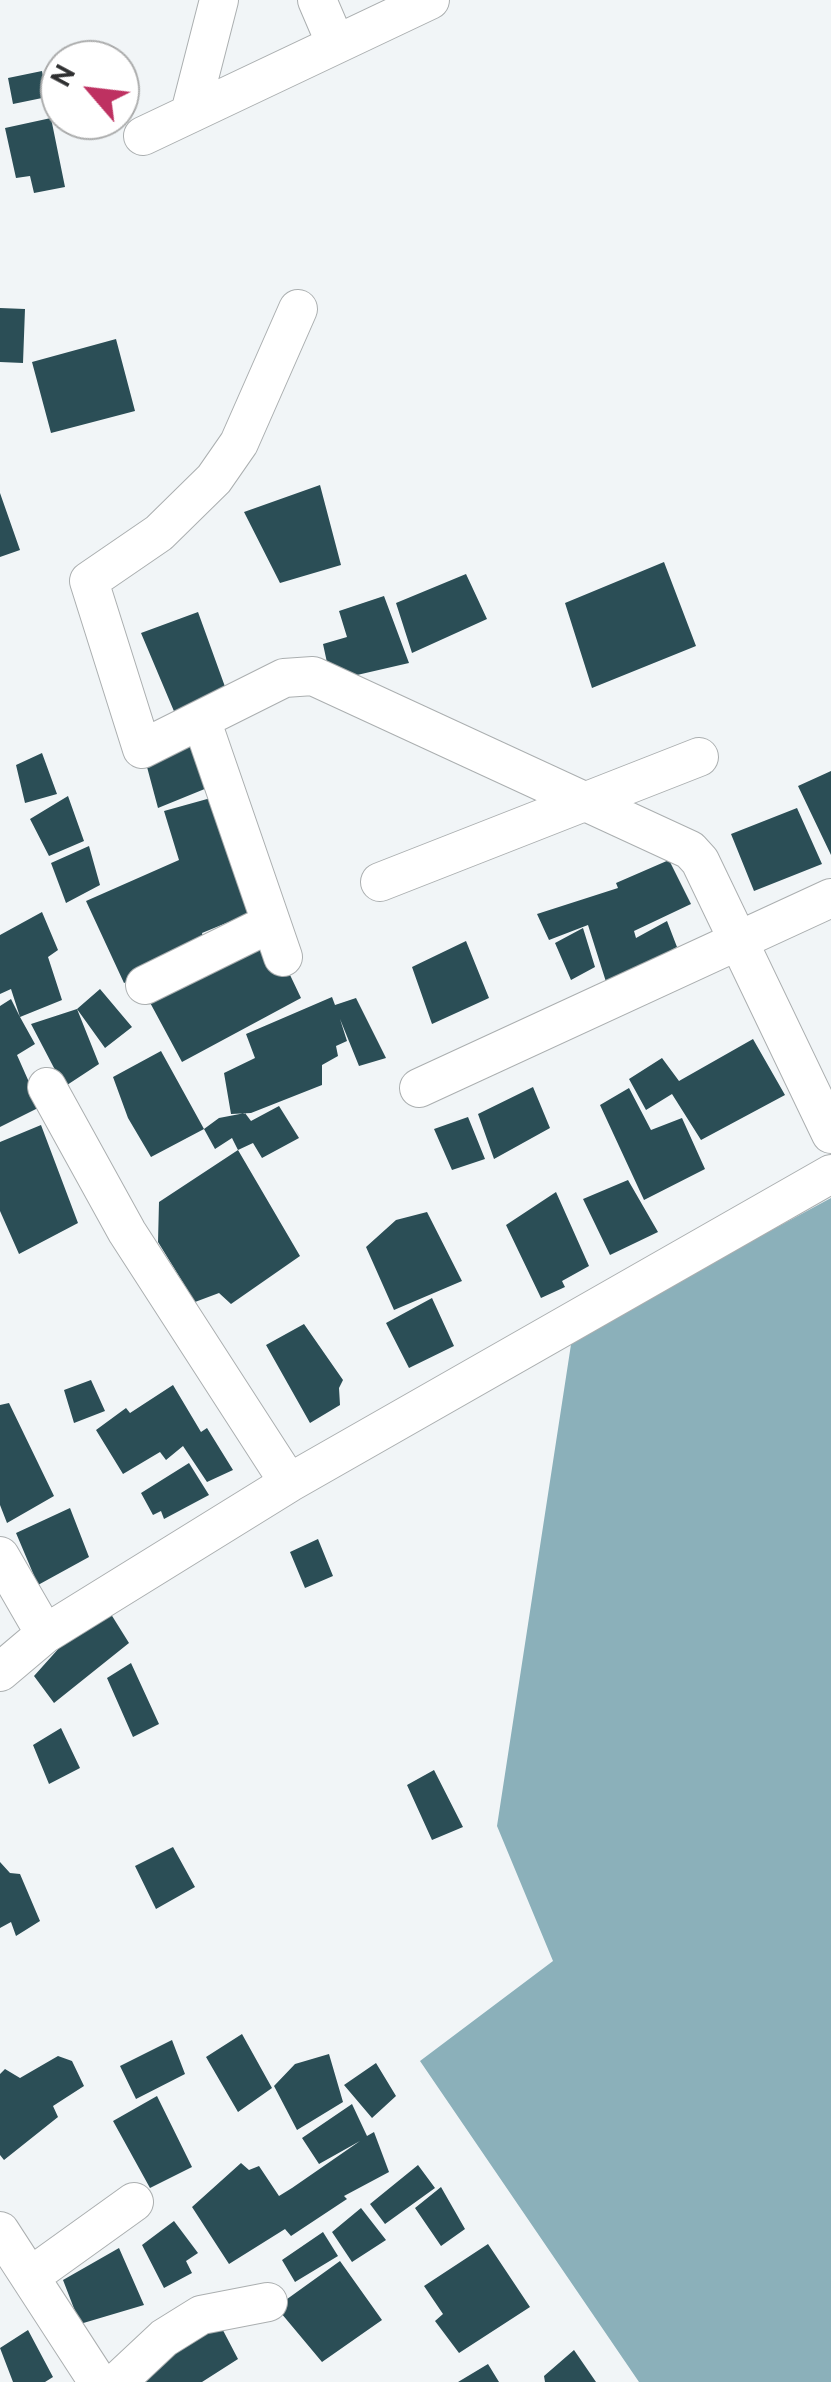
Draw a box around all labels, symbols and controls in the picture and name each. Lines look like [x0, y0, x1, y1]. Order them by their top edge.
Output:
north arrow [40, 40, 140, 140]
text: N [45, 60, 86, 94]

